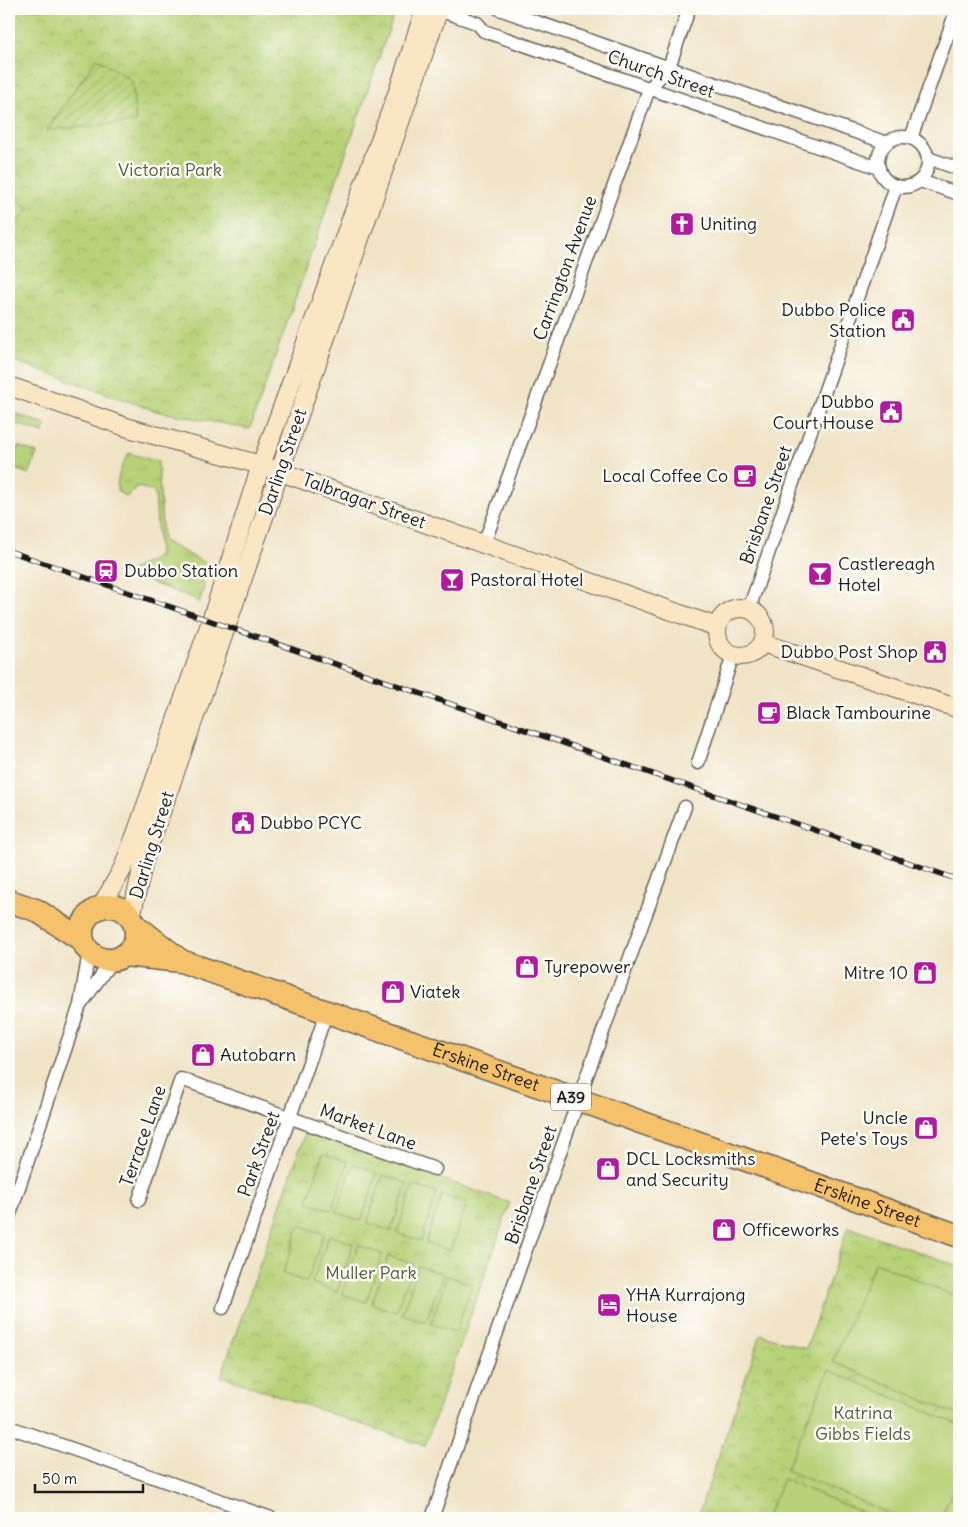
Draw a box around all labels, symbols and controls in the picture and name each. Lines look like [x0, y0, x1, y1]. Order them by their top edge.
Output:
street label: Church Street [605, 44, 718, 103]
park label: Victoria Park [118, 158, 222, 181]
street label: Carrington Avenue [528, 192, 601, 343]
church icon: Uniting [669, 211, 695, 237]
place label: Uniting [700, 212, 757, 235]
place label: Dubbo Police Station [781, 298, 886, 342]
public building icon: Dubbo Police Station [890, 307, 916, 333]
place label: Dubbo Court House [773, 390, 874, 434]
public building icon: Dubbo Court House [878, 399, 904, 425]
street label: Darling Street [254, 405, 312, 518]
street label: Brisbane Street [734, 442, 797, 567]
cafe icon: Local Coffee Co [732, 463, 758, 489]
place label: Local Coffee Co [602, 464, 728, 487]
street label: Talbragar Street [299, 468, 429, 534]
place label: Castlereagh Hotel [838, 552, 935, 596]
station icon: Dubbo Station [93, 558, 119, 584]
place label: Dubbo Station [124, 559, 238, 582]
bar icon: Castlereagh Hotel [807, 561, 833, 587]
bar icon: Pastoral Hotel [439, 567, 465, 593]
place label: Pastoral Hotel [470, 568, 583, 591]
public building icon: Dubbo Post Shop [922, 639, 948, 665]
place label: Dubbo Post Shop [781, 640, 918, 663]
cafe icon: Black Tambourine [756, 700, 782, 726]
place label: Black Tambourine [786, 701, 931, 724]
street label: Darling Street [124, 788, 179, 901]
public building icon: Dubbo PCYC [230, 810, 256, 836]
place label: Dubbo PCYC [260, 811, 362, 834]
shop icon: Tyrepower [514, 954, 540, 980]
place label: Tyrepower [544, 955, 631, 978]
shop icon: Mitre 10 [912, 960, 938, 986]
place label: Mitre 10 [844, 961, 908, 984]
shop icon: Viatek [380, 979, 406, 1005]
place label: Viatek [410, 980, 460, 1003]
street label: Erskine Street [429, 1038, 542, 1096]
shop icon: Autobarn [190, 1042, 216, 1068]
place label: Autobarn [220, 1043, 296, 1066]
street label: Terrace Lane [114, 1082, 171, 1189]
road number: A39 [551, 1084, 591, 1110]
street label: Market Lane [317, 1098, 420, 1155]
place label: Uncle Pete's Toys [820, 1106, 908, 1150]
street label: Park Street [232, 1108, 285, 1200]
shop icon: Uncle Pete's Toys [913, 1115, 939, 1141]
street label: Brisbane Street [499, 1122, 562, 1247]
place label: DCL Locksmiths and Security [626, 1147, 755, 1191]
shop icon: DCL Locksmiths and Security [595, 1156, 621, 1182]
street label: Erskine Street [811, 1173, 924, 1232]
shop icon: Officeworks [711, 1217, 737, 1243]
place label: Officeworks [742, 1218, 839, 1241]
park label: Muller Park [325, 1261, 417, 1284]
place label: YHA Kurrajong House [626, 1283, 746, 1327]
hotel icon: YHA Kurrajong House [596, 1292, 622, 1318]
park label: Katrina Gibbs Fields [815, 1401, 911, 1445]
scale bar [35, 1462, 142, 1494]
text: 50 m [42, 1469, 77, 1488]

